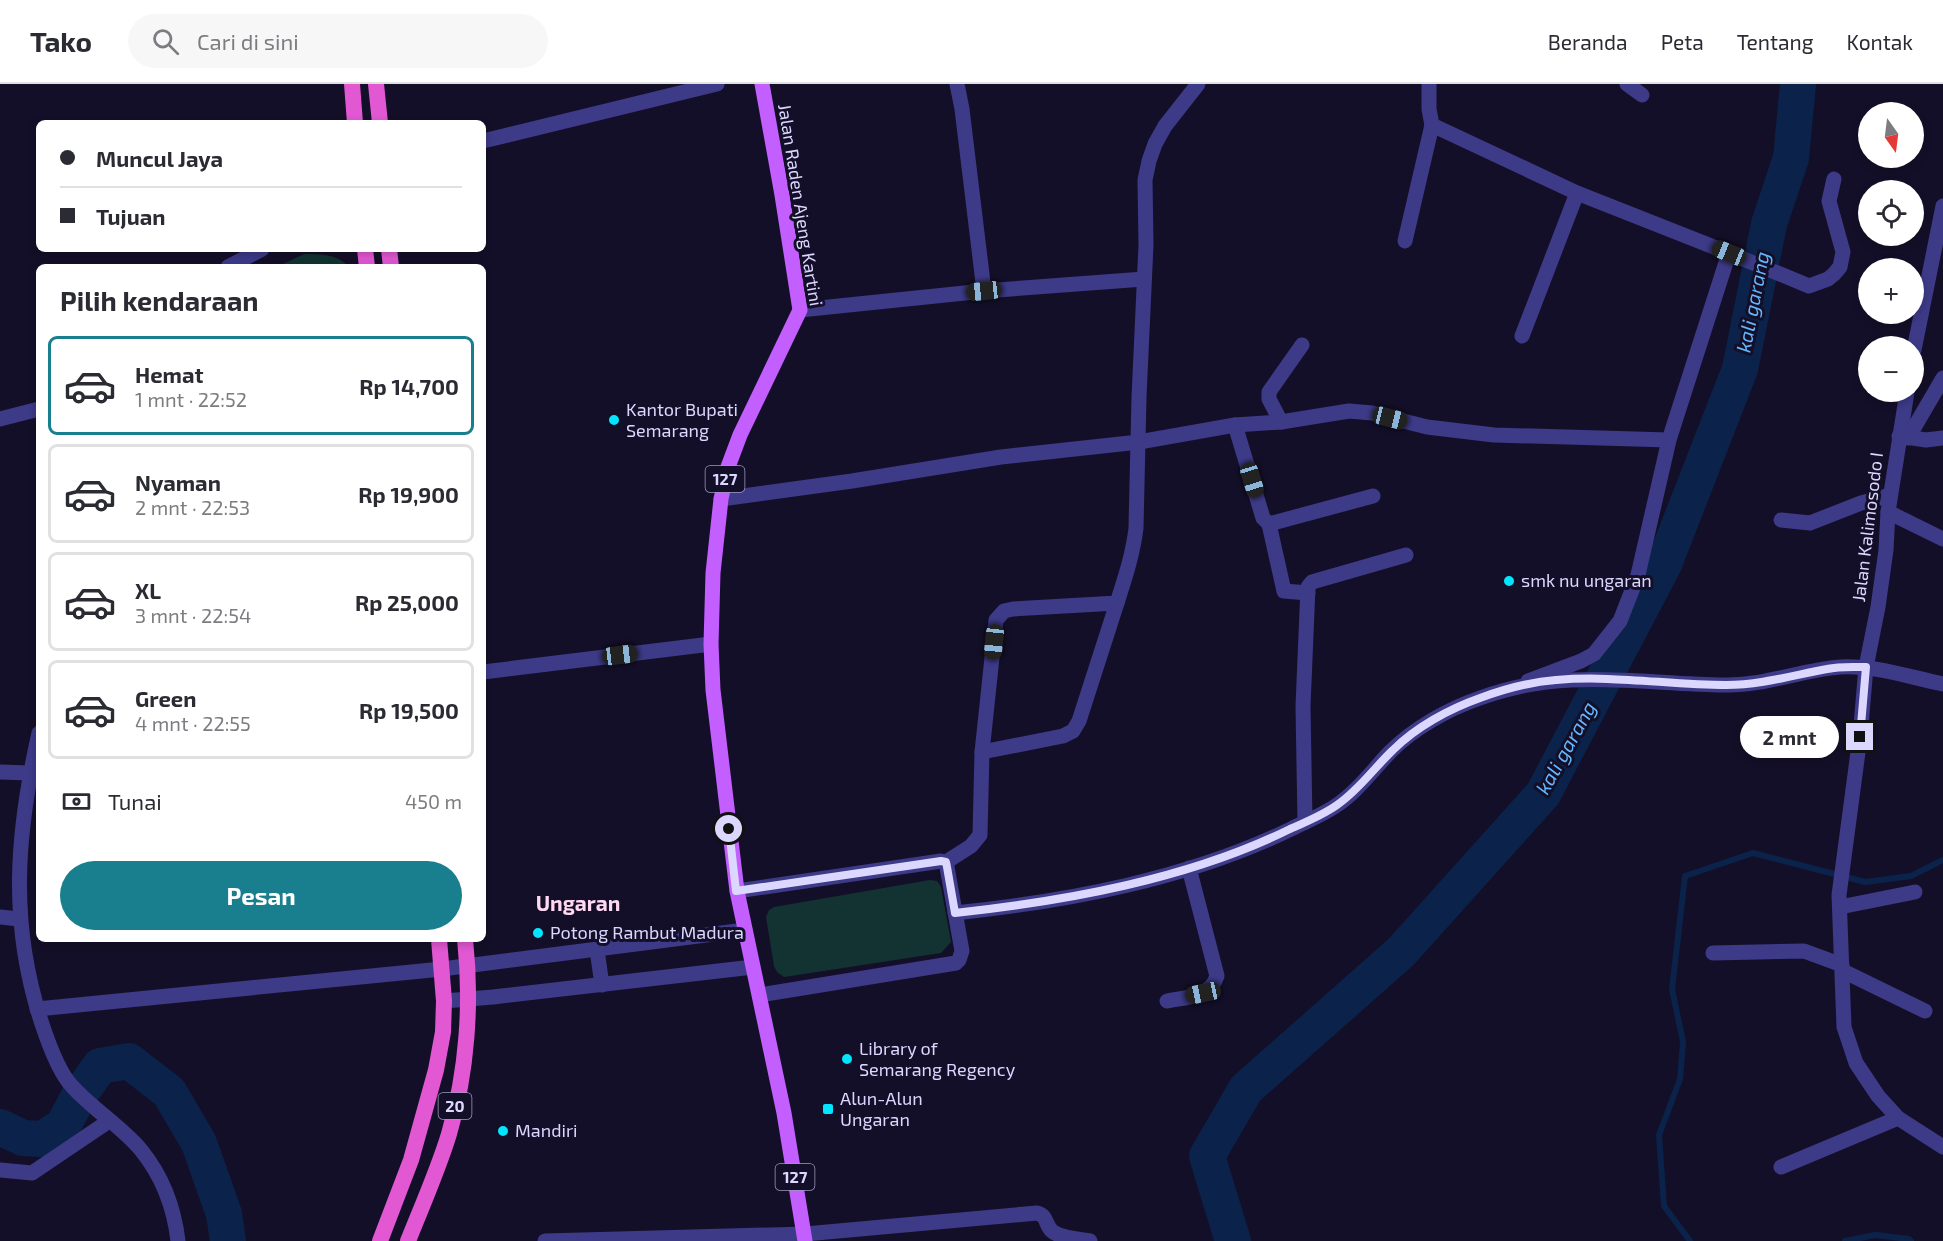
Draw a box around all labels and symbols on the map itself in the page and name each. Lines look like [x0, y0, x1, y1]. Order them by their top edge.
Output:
street label: Jalan Raden Ajeng Kartini [774, 102, 828, 308]
north arrow [1858, 102, 1924, 168]
car [1709, 238, 1749, 268]
water label: kali garang [1730, 249, 1774, 354]
car [965, 280, 1003, 302]
place label: Kantor Bupati Semarang [626, 398, 738, 441]
car [1370, 405, 1410, 431]
marker: Kantor Bupati Semarang [607, 413, 621, 427]
street label: Jalan Kalimosodo I [1847, 451, 1887, 603]
car [1238, 460, 1266, 500]
road number: 127 [706, 466, 744, 492]
place label: smk nu ungaran [1521, 569, 1652, 591]
marker: smk nu ungaran [1502, 574, 1516, 588]
car [983, 623, 1005, 661]
car [601, 644, 639, 666]
water label: kali garang [1530, 697, 1600, 798]
callout: 2 mnt [1740, 716, 1839, 758]
route end [1846, 723, 1873, 750]
route start [715, 815, 742, 842]
district label: Ungaran [536, 890, 620, 915]
place label: Potong Rambut Madura [550, 921, 744, 943]
marker: Potong Rambut Madura [531, 926, 545, 940]
car [1184, 980, 1222, 1006]
place label: Library of Semarang Regency [859, 1037, 1016, 1080]
marker: Library of Semarang Regency [840, 1052, 854, 1066]
place label: Alun-Alun Ungaran [840, 1087, 923, 1130]
road number: 20 [438, 1093, 472, 1119]
marker: Alun-Alun Ungaran [821, 1102, 835, 1116]
place label: Mandiri [515, 1119, 578, 1141]
marker: Mandiri [496, 1124, 510, 1138]
road number: 127 [776, 1164, 814, 1190]

